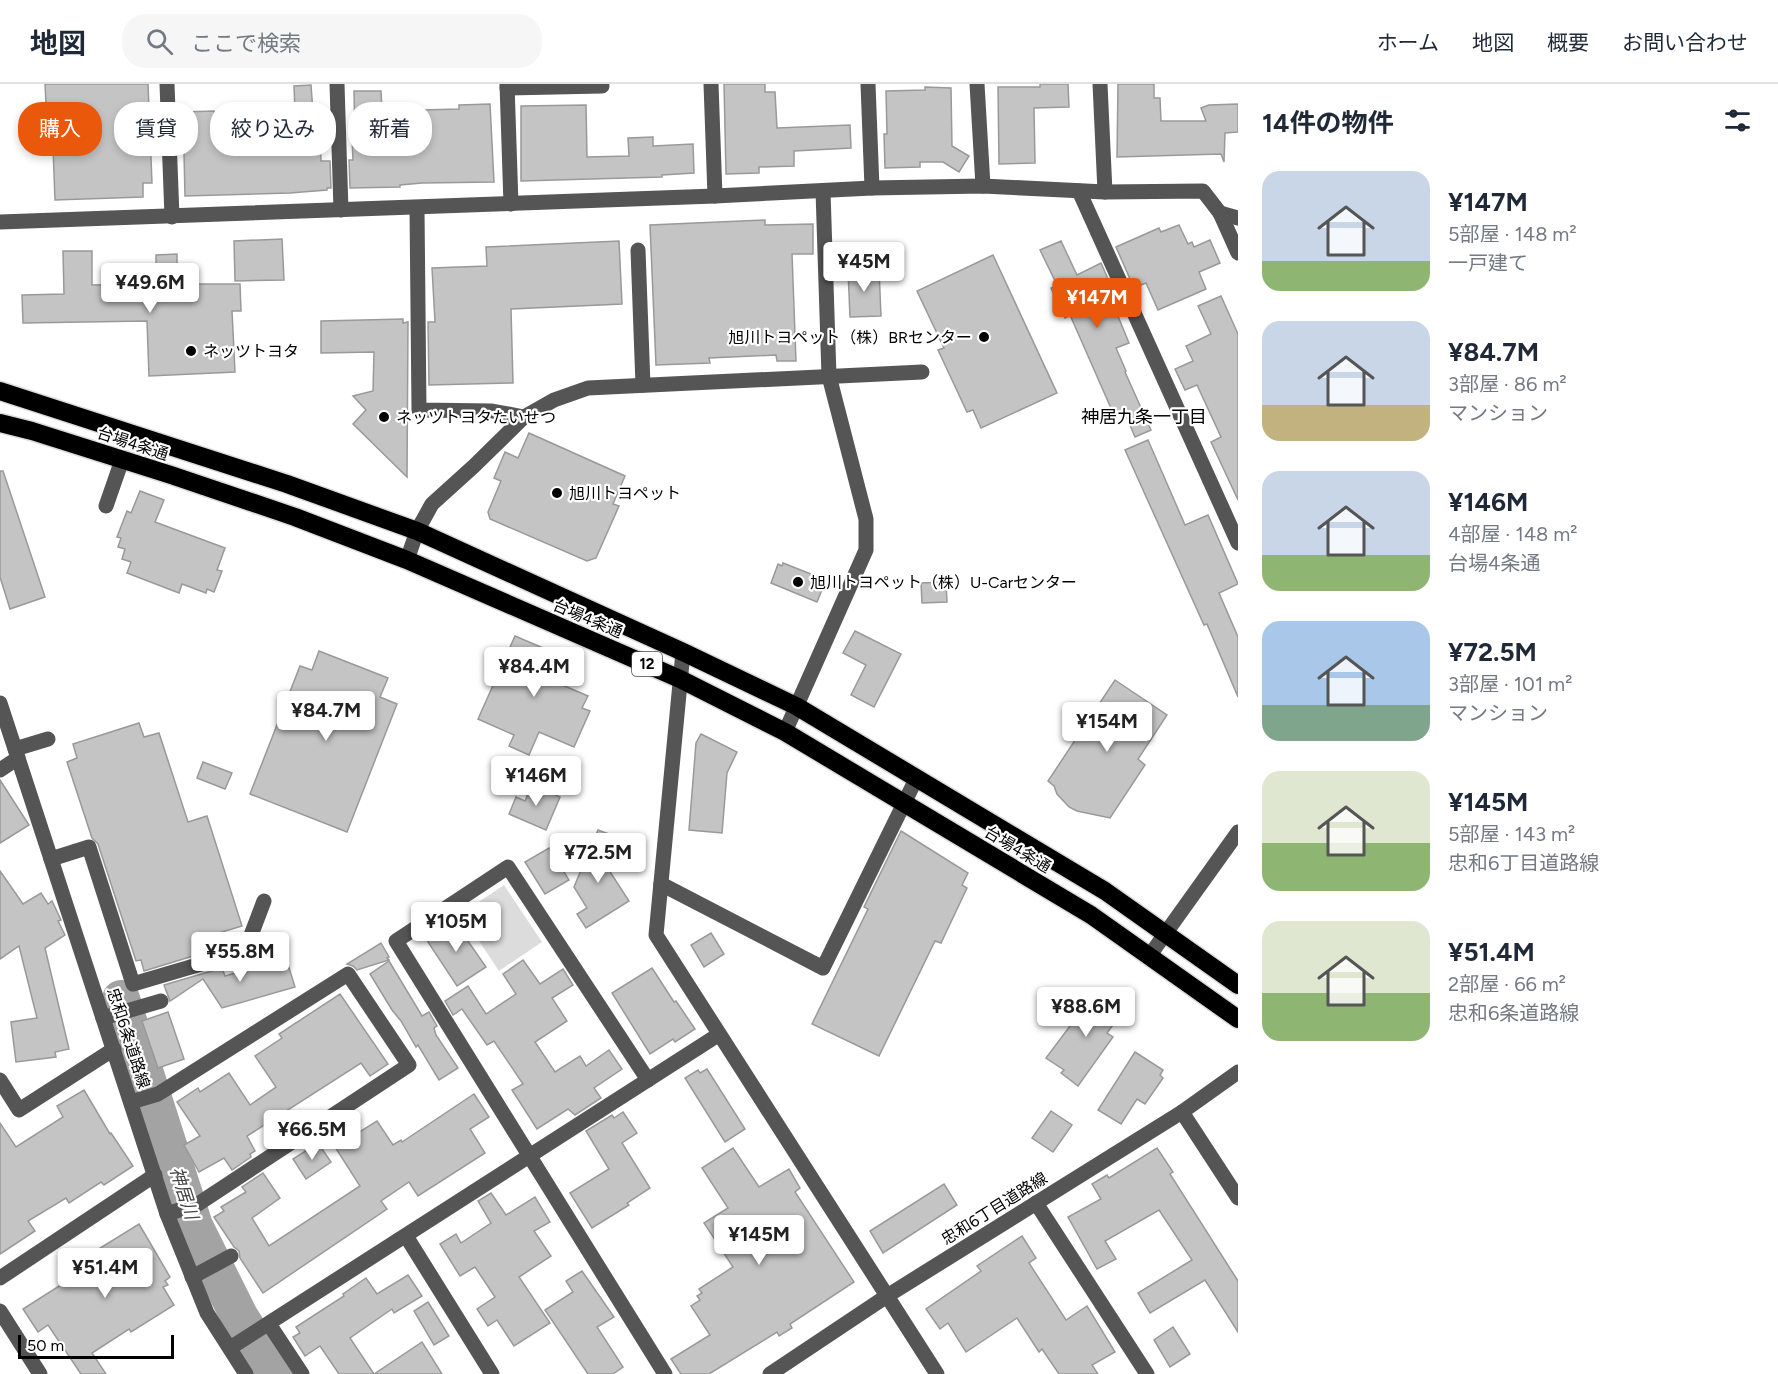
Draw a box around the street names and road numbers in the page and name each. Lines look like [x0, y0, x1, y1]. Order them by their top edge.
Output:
street label: 台場4条通 [95, 423, 171, 464]
street label: 台場4条通 [550, 595, 626, 642]
road number: 12 [632, 652, 662, 676]
street label: 台場4条通 [981, 822, 1054, 877]
street label: 忠和6条道路線 [103, 985, 154, 1091]
street label: 忠和6丁目道路線 [938, 1168, 1051, 1249]

